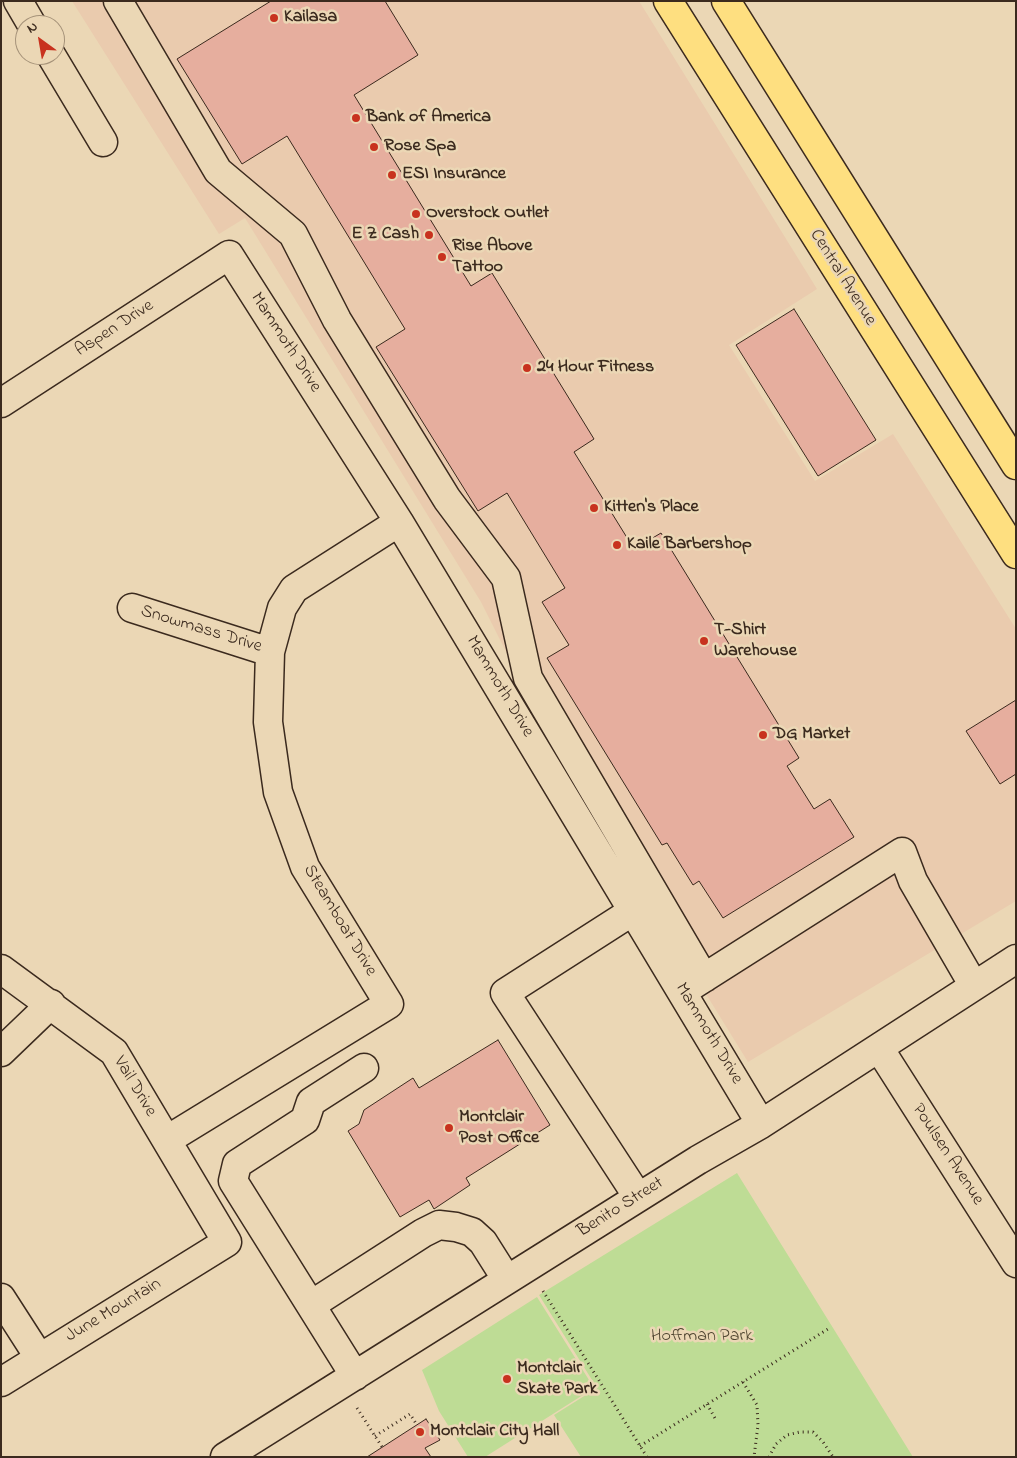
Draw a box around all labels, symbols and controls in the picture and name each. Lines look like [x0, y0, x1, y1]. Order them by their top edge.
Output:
place label: Kailasa [284, 7, 337, 29]
marker: Kailasa [268, 12, 280, 24]
north arrow [15, 15, 65, 65]
text: N [23, 16, 42, 39]
place label: Bank of America [366, 107, 491, 129]
marker: Bank of America [350, 112, 362, 124]
place label: Rose Spa [384, 136, 456, 158]
marker: Rose Spa [368, 141, 380, 153]
place label: ESI Insurance [402, 164, 506, 186]
marker: ESI Insurance [386, 169, 398, 181]
place label: Overstock Outlet [426, 203, 549, 225]
marker: Overstock Outlet [410, 208, 422, 220]
place label: E Z Cash [352, 224, 419, 246]
street label: Central Avenue [804, 226, 880, 330]
marker: E Z Cash [423, 229, 435, 241]
place label: Rise Above Tattoo [452, 236, 532, 278]
marker: Rise Above Tattoo [436, 251, 448, 263]
street label: Mammoth Drive [245, 289, 325, 397]
street label: Aspen Drive [72, 296, 158, 362]
place label: 24 Hour Fitness [537, 357, 654, 379]
marker: 24 Hour Fitness [521, 362, 533, 374]
place label: Kitten's Place [604, 497, 699, 519]
marker: Kitten's Place [588, 502, 600, 514]
place label: Kaile Barbershop [627, 534, 752, 556]
marker: Kaile Barbershop [611, 539, 623, 551]
street label: Snowmass Drive [138, 601, 264, 659]
place label: T-Shirt Warehouse [714, 620, 797, 662]
street label: Mammoth Drive [460, 632, 538, 742]
marker: T-Shirt Warehouse [698, 635, 710, 647]
place label: DG Market [773, 724, 850, 746]
marker: DG Market [757, 729, 769, 741]
street label: Steamboat Drive [297, 861, 381, 981]
street label: Mammoth Drive [669, 979, 747, 1089]
street label: Vail Drive [108, 1053, 160, 1121]
street label: Poulsen Avenue [906, 1100, 988, 1210]
place label: Montclair Post Office [459, 1107, 539, 1150]
marker: Montclair Post Office [443, 1122, 455, 1134]
street label: Benito Street [574, 1173, 668, 1243]
street label: June Mountain [62, 1274, 166, 1348]
park label: Hoffman Park [651, 1326, 753, 1348]
place label: Montclair Skate Park [517, 1358, 597, 1400]
marker: Montclair Skate Park [501, 1373, 513, 1385]
place label: Montclair City Hall [430, 1421, 559, 1443]
marker: Montclair City Hall [414, 1426, 426, 1438]

